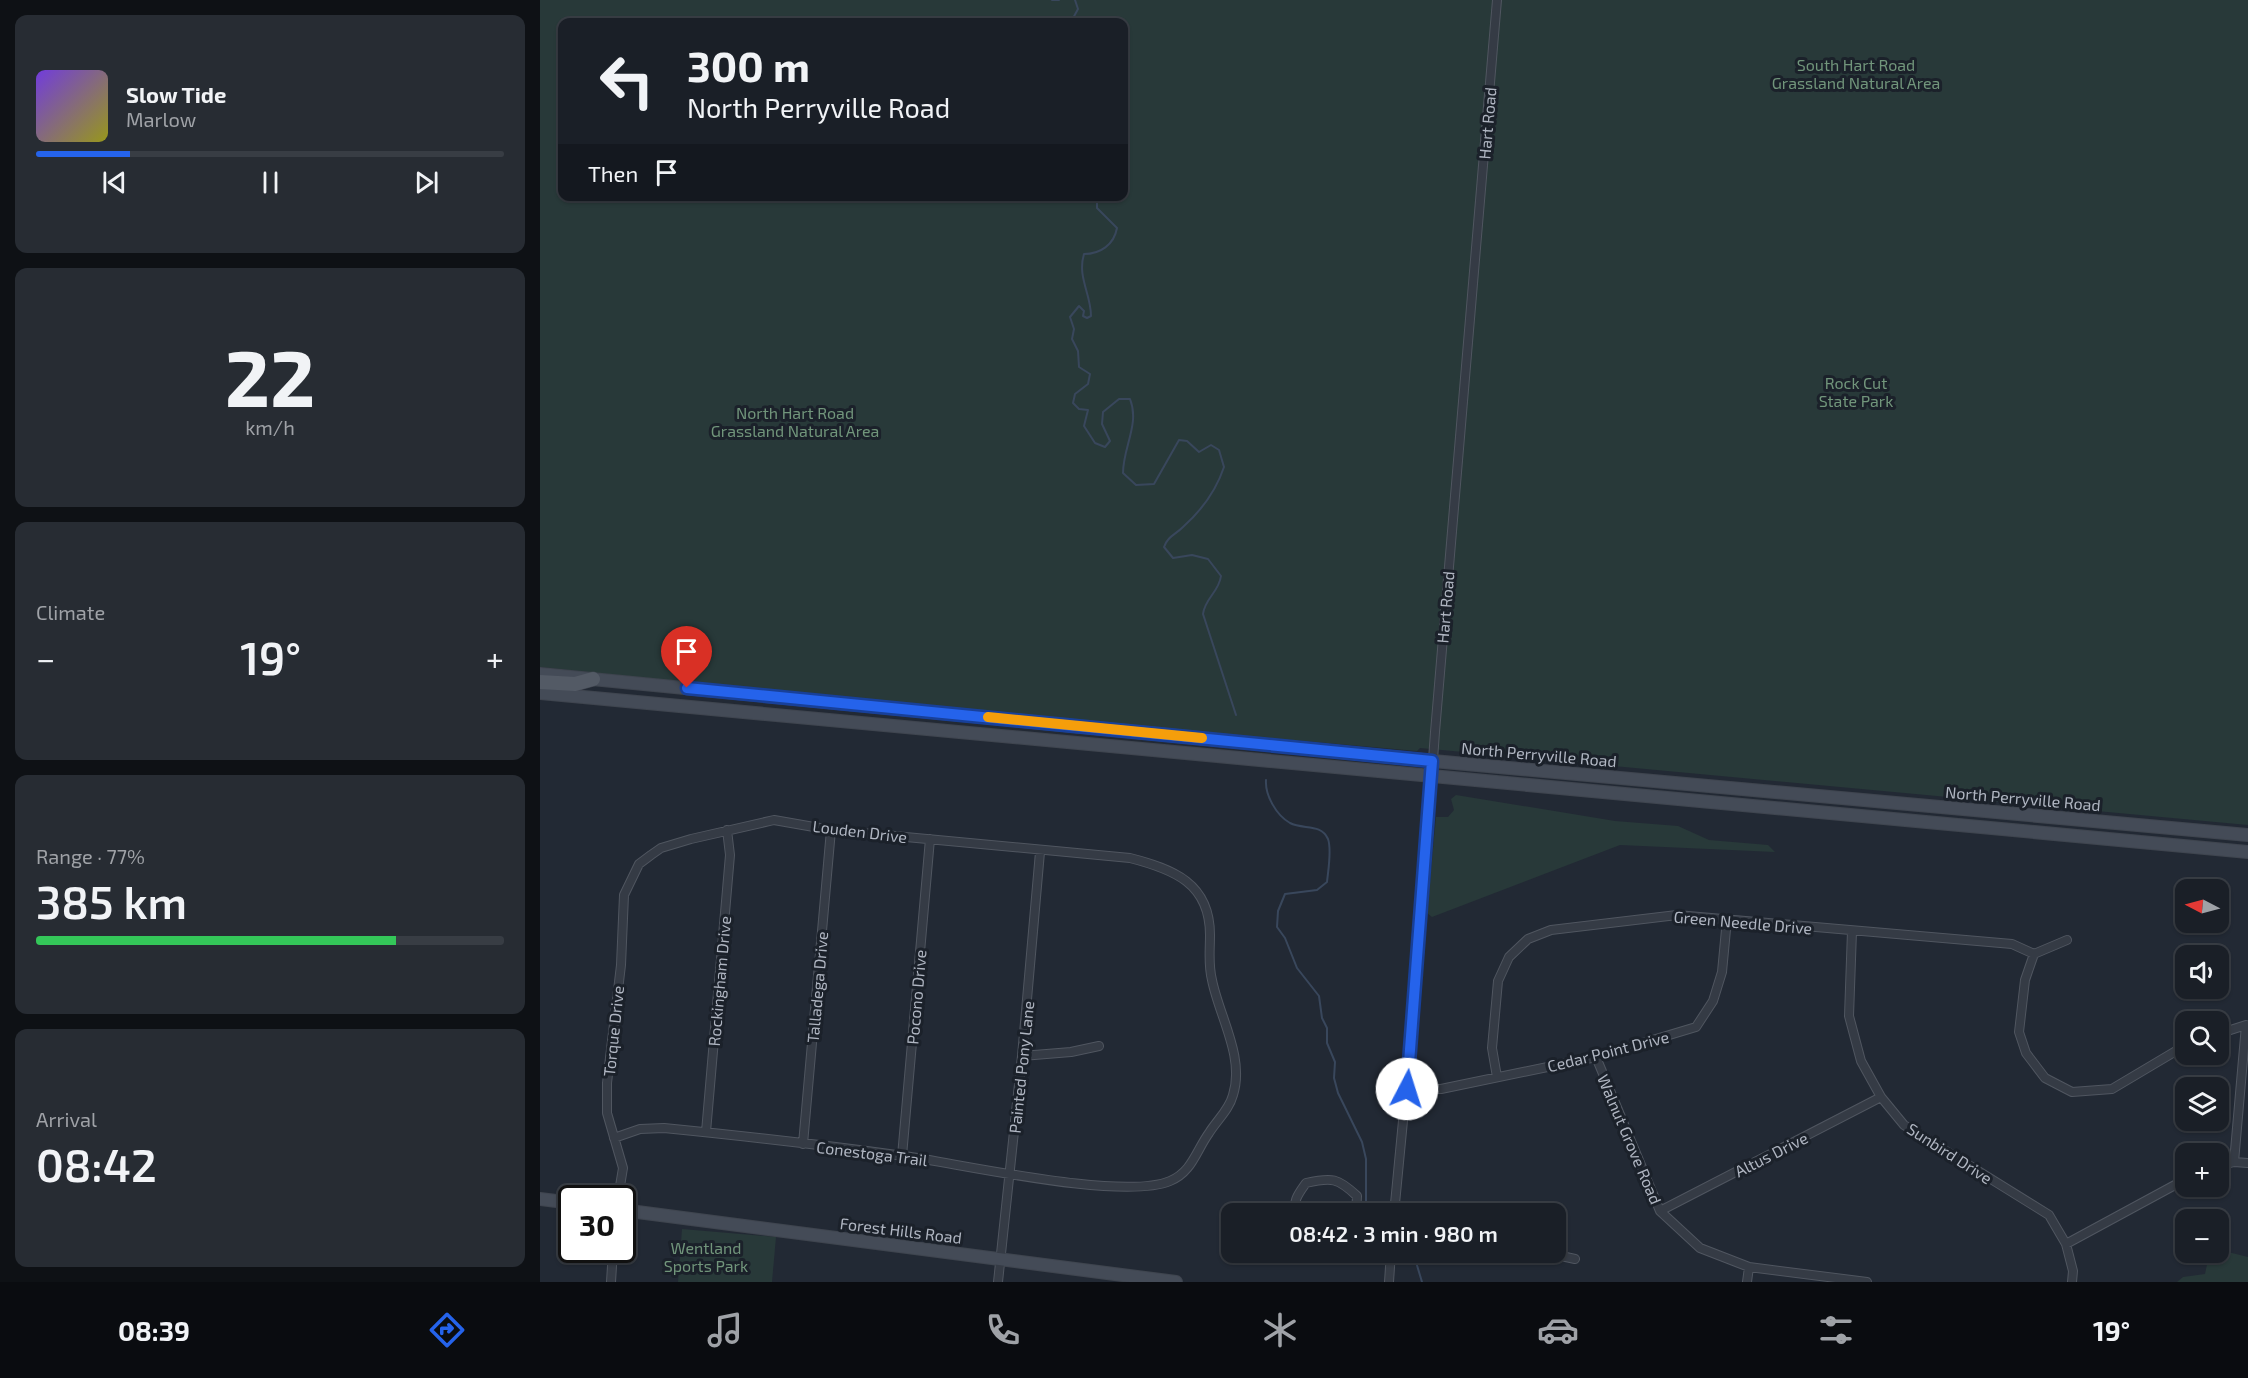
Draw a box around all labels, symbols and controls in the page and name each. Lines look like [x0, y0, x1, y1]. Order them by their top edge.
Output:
text: 300 m [687, 40, 810, 90]
icon: left [588, 42, 666, 120]
park label: South Hart Road Grassland Natural Area [1772, 55, 1940, 92]
text: Slow Tide [126, 81, 226, 107]
street label: Hart Road [1474, 86, 1500, 160]
text: North Perryville Road [687, 91, 950, 123]
text: Marlow [126, 107, 196, 131]
icon: arrive [650, 156, 683, 189]
text: Then [588, 160, 638, 186]
icon: previous [98, 166, 131, 199]
icon: pause [254, 166, 287, 199]
icon: next [410, 166, 443, 199]
text: 22 [225, 329, 315, 423]
park label: Rock Cut State Park [1819, 373, 1893, 410]
park label: North Hart Road Grassland Natural Area [711, 403, 879, 440]
text: km/h [245, 415, 295, 439]
street label: Hart Road [1432, 570, 1458, 644]
text: Climate [36, 600, 105, 624]
pin [661, 626, 712, 688]
text: 19° [240, 630, 301, 684]
icon: arrive [670, 635, 703, 668]
text: − [36, 638, 55, 678]
text: + [486, 638, 504, 678]
street label: North Perryville Road [1460, 738, 1618, 770]
street label: North Perryville Road [1944, 782, 2102, 814]
street label: Louden Drive [812, 816, 908, 846]
text: Range · 77% [36, 844, 145, 868]
text: 385 km [36, 874, 187, 928]
north arrow [2175, 879, 2229, 933]
map controls [2175, 879, 2229, 1263]
street label: Green Needle Drive [1673, 906, 1813, 938]
street label: Rockingham Drive [704, 915, 734, 1047]
street label: Talladega Drive [803, 930, 831, 1044]
button: sound [2175, 945, 2229, 999]
street label: Pocono Drive [902, 949, 930, 1045]
street label: Torque Drive [599, 985, 627, 1077]
street label: Painted Pony Lane [1005, 1000, 1037, 1134]
button: search [2175, 1011, 2229, 1065]
street label: Cedar Point Drive [1545, 1027, 1671, 1075]
position arrow [1375, 1057, 1439, 1121]
street label: Walnut Grove Road [1594, 1071, 1666, 1207]
button: layers [2175, 1077, 2229, 1131]
text: Arrival [36, 1107, 97, 1131]
street label: Sunbird Drive [1904, 1118, 1996, 1188]
street label: Altus Drive [1731, 1127, 1811, 1181]
text: 08:42 [36, 1137, 157, 1191]
street label: Conestoga Trail [815, 1137, 929, 1169]
button: + [2175, 1143, 2229, 1197]
speed limit sign: 30 [558, 1185, 636, 1263]
button: − [2175, 1209, 2229, 1263]
street label: Forest Hills Road [839, 1213, 963, 1247]
text: 08:42 · 3 min · 980 m [1289, 1220, 1498, 1246]
park label: Wentland Sports Park [664, 1238, 748, 1275]
icon: directions [426, 1309, 468, 1351]
icon: music [704, 1309, 746, 1351]
icon: phone [982, 1309, 1024, 1351]
icon: climate [1259, 1309, 1301, 1351]
icon: car [1537, 1309, 1579, 1351]
icon: filters [1815, 1309, 1857, 1351]
text: 08:39 [118, 1314, 190, 1346]
text: 19° [2093, 1314, 2130, 1346]

